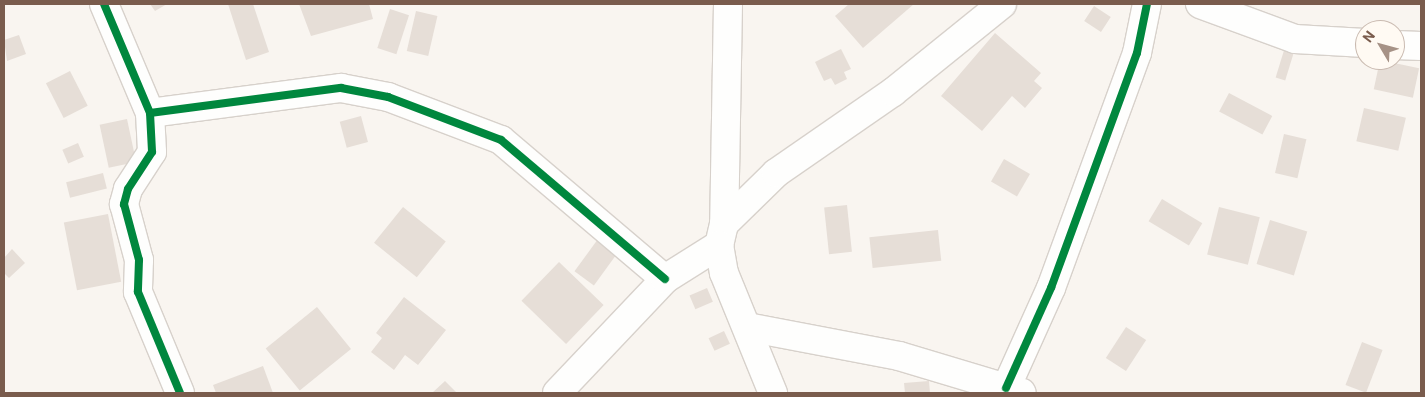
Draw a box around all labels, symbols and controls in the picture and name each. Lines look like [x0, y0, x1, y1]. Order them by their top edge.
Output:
north arrow [1355, 20, 1405, 70]
text: N [1359, 28, 1378, 45]

